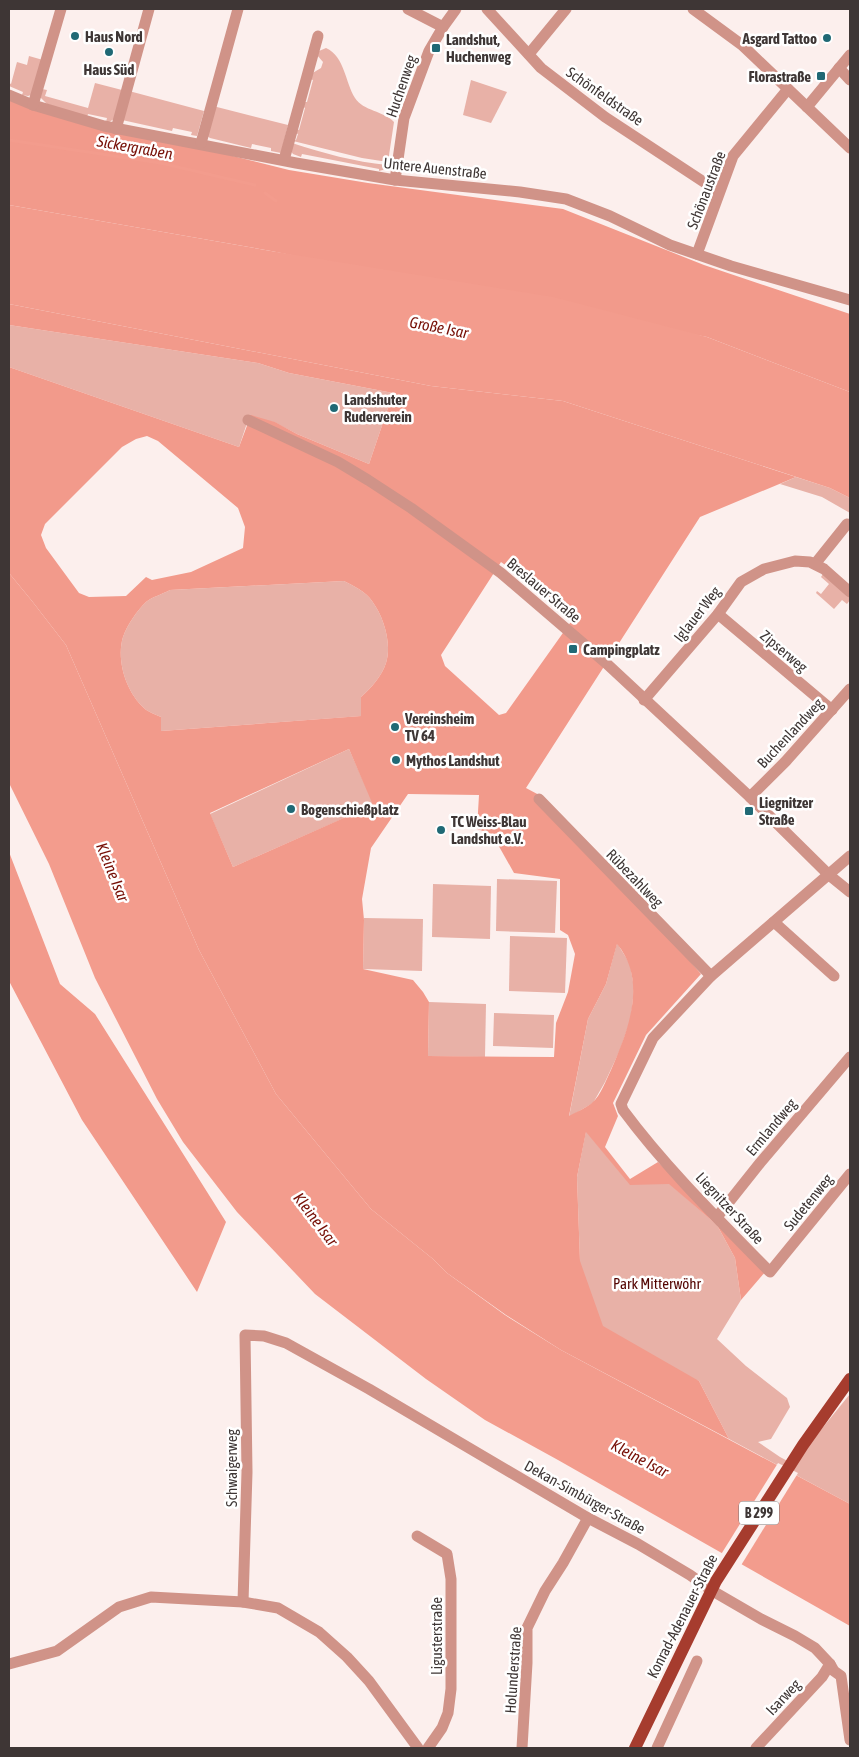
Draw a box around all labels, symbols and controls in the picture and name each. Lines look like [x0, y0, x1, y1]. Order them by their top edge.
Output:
place label: Haus Nord [85, 28, 143, 45]
marker: Haus Nord [69, 30, 81, 42]
place label: Asgard Tattoo [742, 30, 817, 47]
place label: Landshut, Huchenweg [446, 31, 511, 65]
marker: Asgard Tattoo [821, 32, 833, 44]
marker: Landshut, Huchenweg [430, 42, 442, 54]
marker: Haus Süd [103, 46, 115, 58]
street label: Huchenweg [382, 52, 420, 119]
place label: Haus Süd [84, 61, 134, 78]
street label: Schönfeldstraße [563, 63, 647, 129]
place label: Florastraße [748, 68, 811, 85]
marker: Florastraße [815, 70, 827, 82]
water label: Sickergraben [95, 131, 174, 164]
street label: Schönaustraße [683, 148, 729, 231]
street label: Untere Auenstraße [383, 154, 488, 182]
water label: Große Isar [408, 313, 471, 342]
place label: Landshuter Ruderverein [344, 391, 412, 425]
marker: Landshuter Ruderverein [328, 402, 340, 414]
street label: Breslauer Straße [504, 554, 584, 626]
street label: Iglauer Weg [670, 583, 724, 645]
street label: Zipserweg [757, 627, 811, 676]
place label: Campingplatz [583, 641, 660, 658]
marker: Campingplatz [567, 643, 579, 655]
street label: Buchenlandweg [754, 694, 827, 771]
place label: Vereinsheim TV 64 [404, 710, 475, 744]
marker: Vereinsheim TV 64 [389, 721, 401, 733]
place label: Mythos Landshut [406, 752, 500, 769]
marker: Mythos Landshut [390, 754, 402, 766]
place label: Liegnitzer Straße [759, 794, 814, 828]
place label: Bogenschießplatz [301, 801, 399, 818]
marker: Bogenschießplatz [285, 803, 297, 815]
marker: Liegnitzer Straße [743, 805, 755, 817]
place label: TC Weiss-Blau Landshut e.V. [451, 813, 526, 847]
marker: TC Weiss-Blau Landshut e.V. [435, 824, 447, 836]
water label: Kleine Isar [93, 840, 133, 905]
street label: Rübezahlweg [603, 845, 667, 911]
street label: Ermlandweg [742, 1095, 800, 1159]
street label: Liegnitzer Straße [693, 1169, 768, 1247]
street label: Sudetenweg [780, 1170, 836, 1234]
water label: Kleine Isar [290, 1189, 343, 1250]
park label: Park Mitterwöhr [613, 1275, 702, 1292]
street label: Schwaigerweg [223, 1429, 240, 1507]
water label: Kleine Isar [608, 1436, 673, 1481]
street label: Dekan-Simbürger-Straße [522, 1457, 649, 1537]
road number: B 299 [739, 1502, 779, 1525]
street label: Konrad-Adenauer-Straße [643, 1551, 721, 1681]
street label: Ligusterstraße [428, 1597, 445, 1675]
street label: Holunderstraße [501, 1626, 525, 1714]
street label: Isarweg [762, 1675, 804, 1718]

